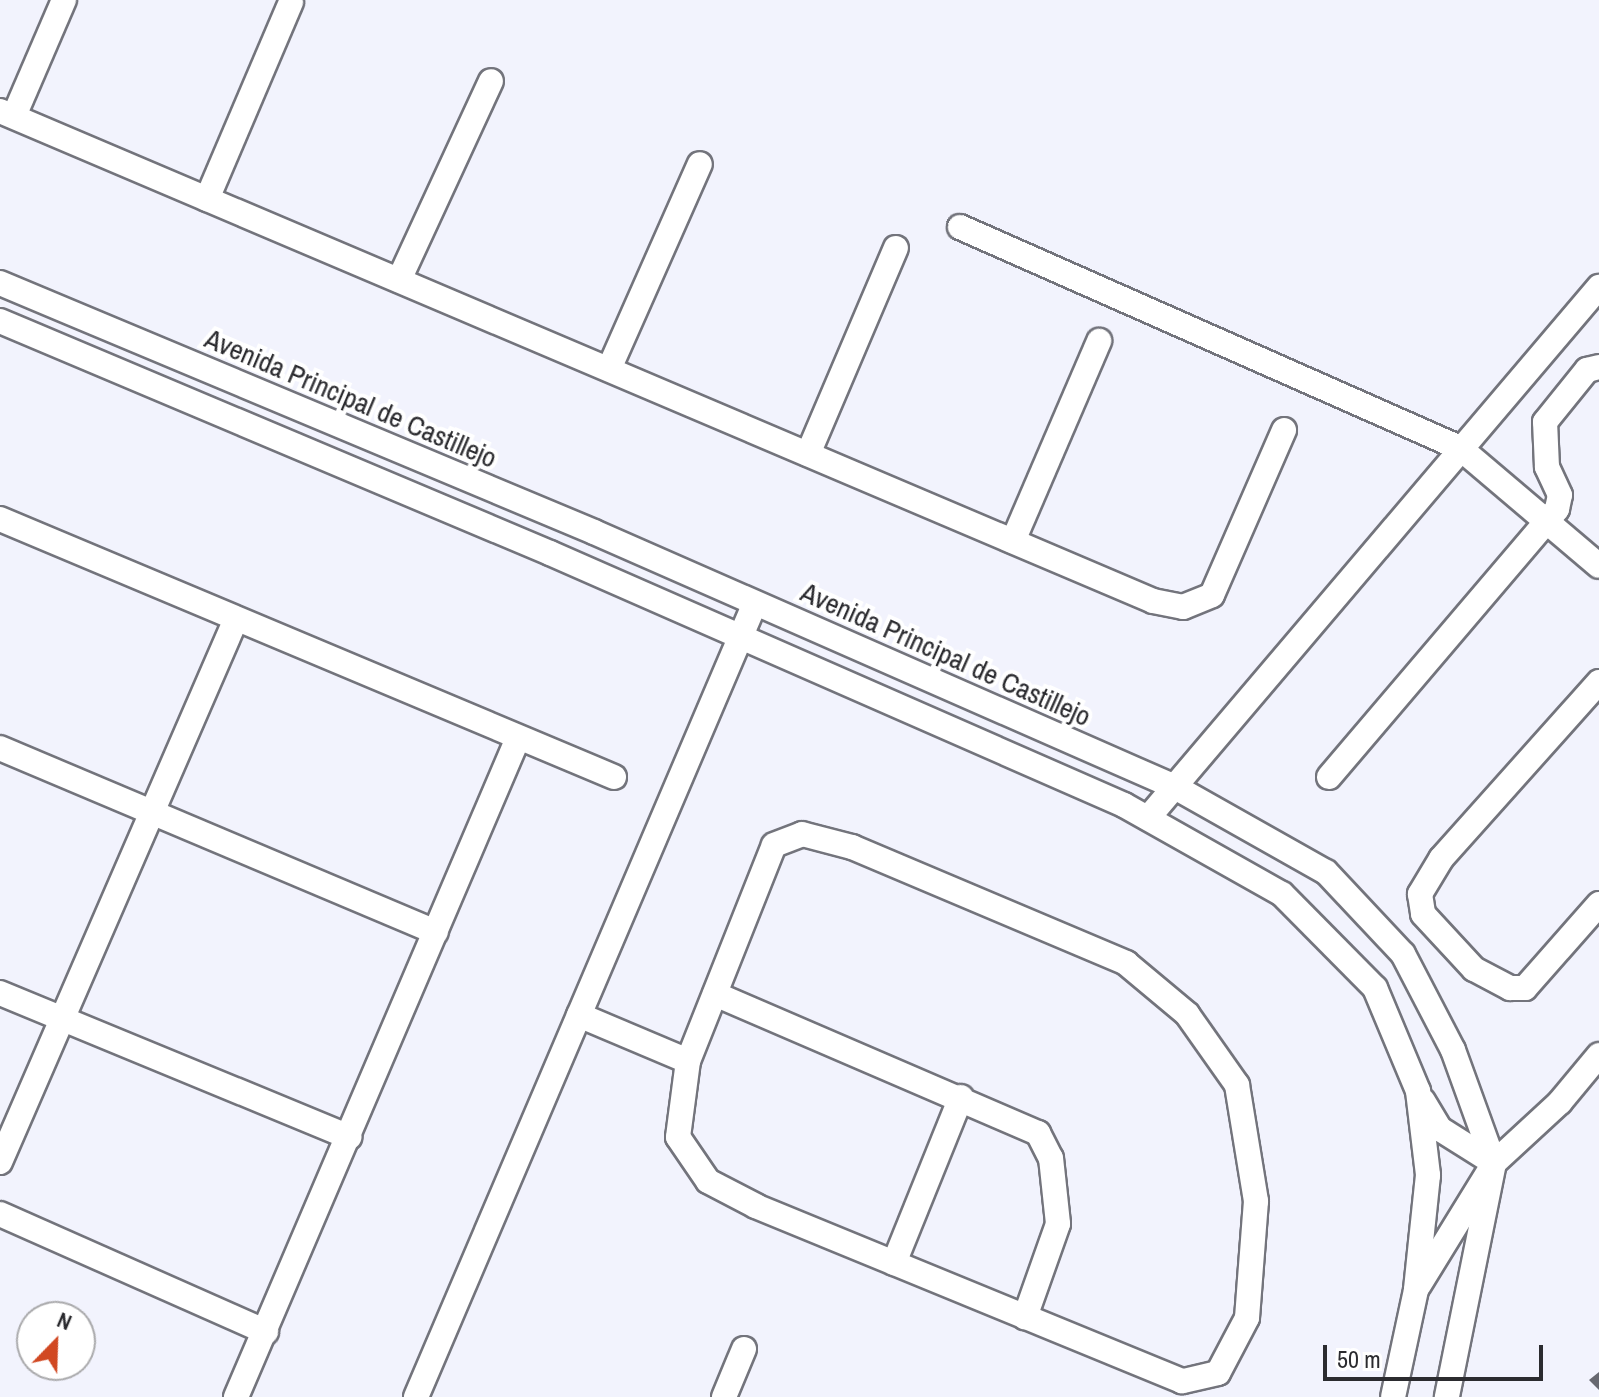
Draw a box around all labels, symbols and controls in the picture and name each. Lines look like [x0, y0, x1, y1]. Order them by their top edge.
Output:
street label: Avenida Principal de Castillejo [200, 321, 502, 475]
street label: Avenida Principal de Castillejo [796, 575, 1096, 733]
north arrow [16, 1301, 96, 1381]
text: N [53, 1304, 76, 1337]
scale bar [1327, 1329, 1547, 1379]
text: 50 m [1337, 1343, 1381, 1375]

